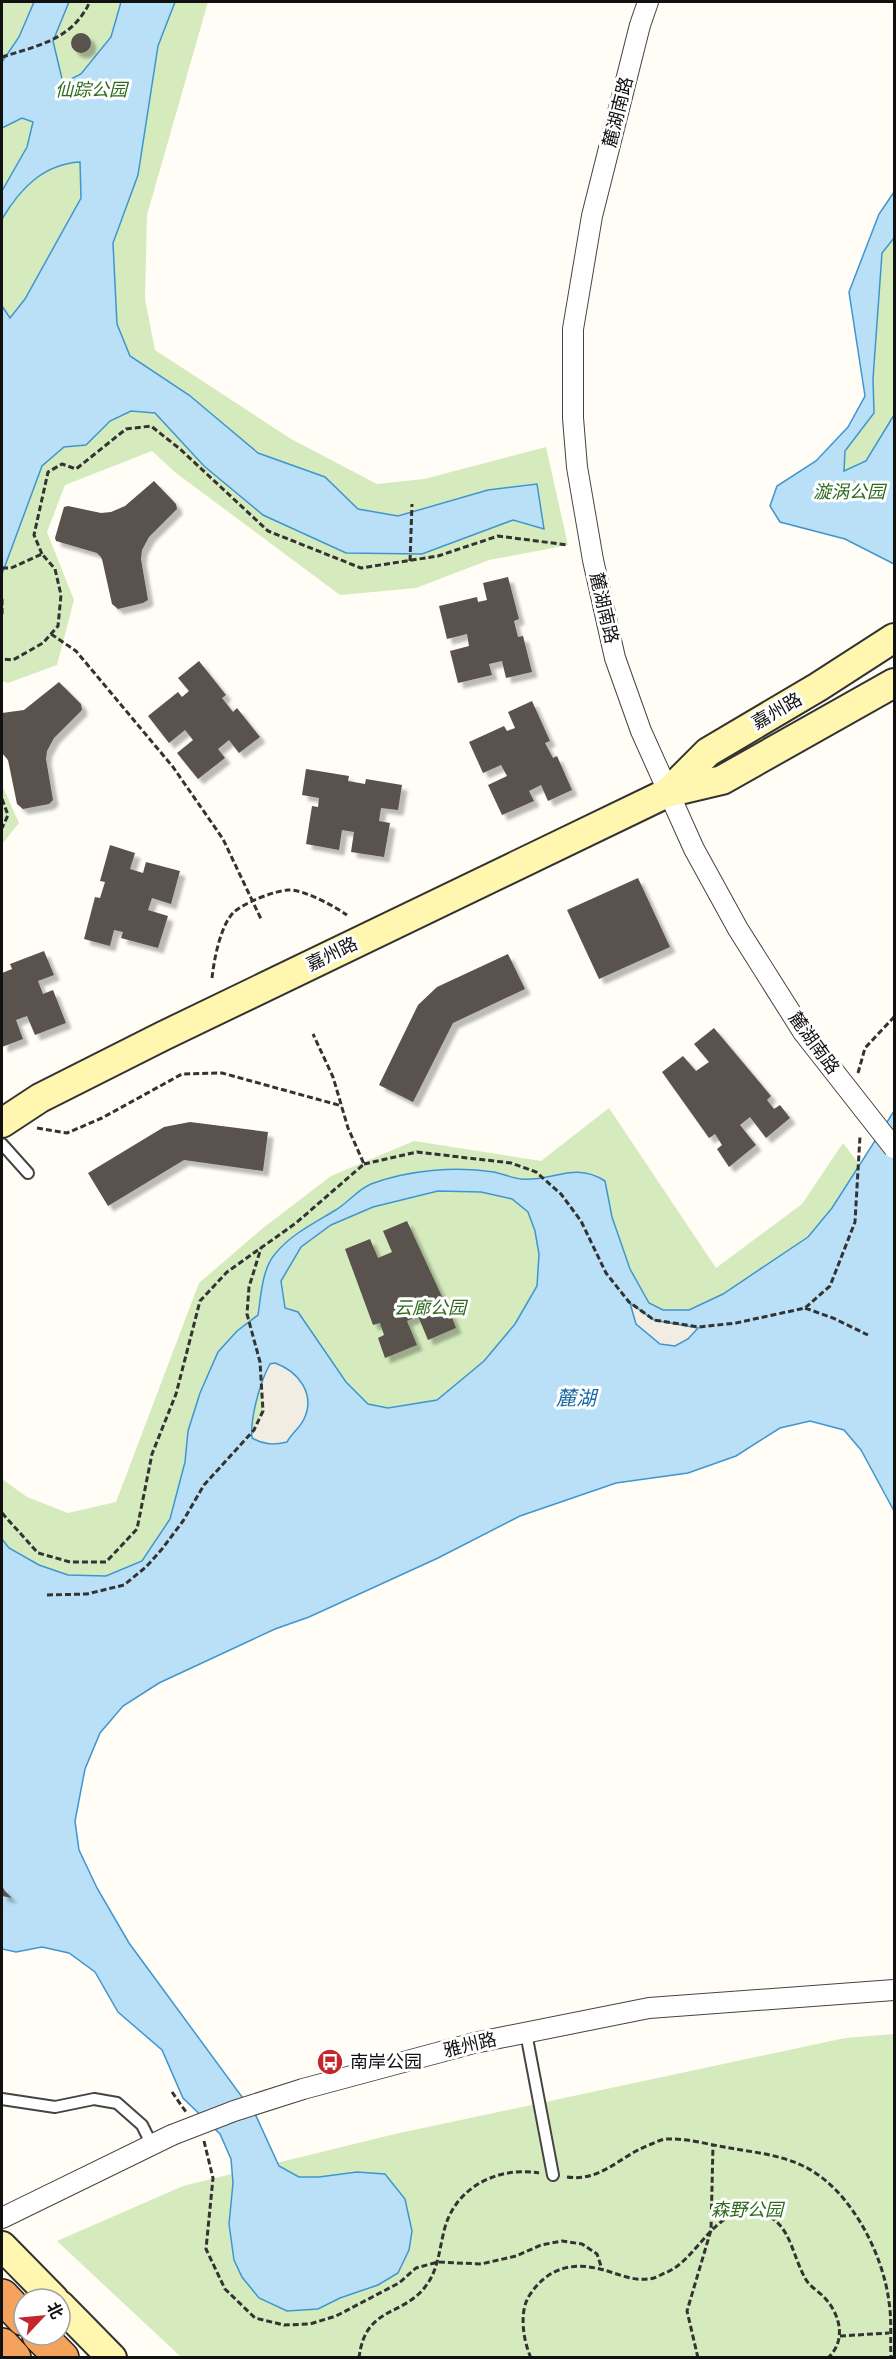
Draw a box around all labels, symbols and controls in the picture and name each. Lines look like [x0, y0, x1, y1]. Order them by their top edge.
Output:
street label: 麓湖南路 [597, 74, 637, 150]
park label: 仙踪公园 [55, 77, 130, 101]
park label: 漩涡公园 [813, 479, 888, 503]
street label: 麓湖南路 [585, 570, 625, 646]
street label: 嘉州路 [747, 686, 806, 734]
street label: 嘉州路 [302, 930, 361, 976]
street label: 麓湖南路 [784, 1006, 846, 1079]
park label: 云廊公园 [394, 1295, 469, 1319]
water label: 麓湖 [556, 1383, 599, 1410]
street label: 雅州路 [441, 2026, 499, 2062]
bus stop icon: 南岸公园 [315, 2047, 345, 2077]
place label: 南岸公园 [350, 2049, 422, 2073]
park label: 森野公园 [711, 2197, 786, 2221]
north arrow [12, 2287, 72, 2347]
text: 北 [43, 2298, 69, 2322]

